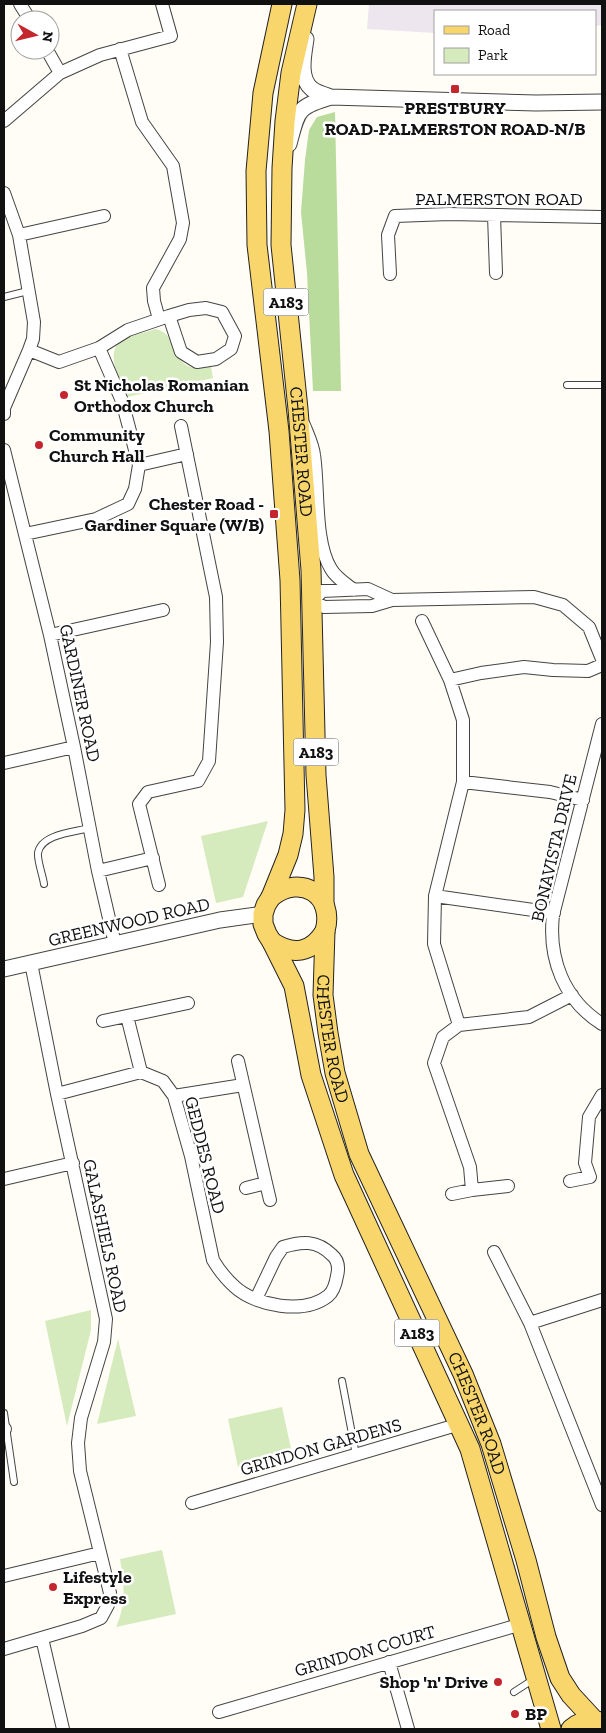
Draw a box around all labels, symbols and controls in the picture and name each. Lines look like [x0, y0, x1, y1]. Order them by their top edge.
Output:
north arrow [10, 10, 60, 60]
legend [434, 10, 596, 75]
text: Road [478, 21, 511, 39]
text: N [38, 30, 57, 44]
text: Park [478, 46, 508, 64]
marker: PRESTBURY ROAD-PALMERSTON ROAD-N/B [449, 83, 461, 95]
place label: PRESTBURY ROAD-PALMERSTON ROAD-N/B [324, 97, 586, 140]
street label: PALMERSTON ROAD [415, 188, 583, 210]
road number: A183 [264, 288, 308, 316]
place label: St Nicholas Romanian Orthodox Church [74, 374, 249, 417]
street label: CHESTER ROAD [285, 386, 318, 518]
marker: St Nicholas Romanian Orthodox Church [58, 389, 70, 401]
place label: Community Church Hall [49, 424, 145, 467]
marker: Community Church Hall [33, 439, 45, 451]
place label: Chester Road - Gardiner Square (W/B) [85, 493, 264, 536]
marker: Chester Road - Gardiner Square (W/B) [268, 508, 280, 520]
street label: GARDINER ROAD [55, 622, 105, 764]
road number: A183 [294, 739, 338, 766]
street label: BONAVISTA DRIVE [526, 772, 582, 924]
street label: GREENWOOD ROAD [46, 893, 212, 951]
street label: CHESTER ROAD [312, 974, 354, 1106]
street label: GEDDES ROAD [180, 1094, 230, 1216]
street label: GALASHIELS ROAD [78, 1157, 132, 1315]
road number: A183 [394, 1320, 440, 1346]
street label: CHESTER ROAD [443, 1348, 511, 1477]
street label: GRINDON GARDENS [238, 1413, 404, 1481]
place label: Lifestyle Express [63, 1566, 132, 1609]
marker: Lifestyle Express [47, 1581, 59, 1593]
street label: GRINDON COURT [292, 1620, 438, 1682]
place label: Shop 'n' Drive [380, 1671, 488, 1693]
marker: Shop 'n' Drive [492, 1676, 504, 1688]
place label: BP [525, 1703, 547, 1725]
marker: BP [509, 1708, 521, 1720]

